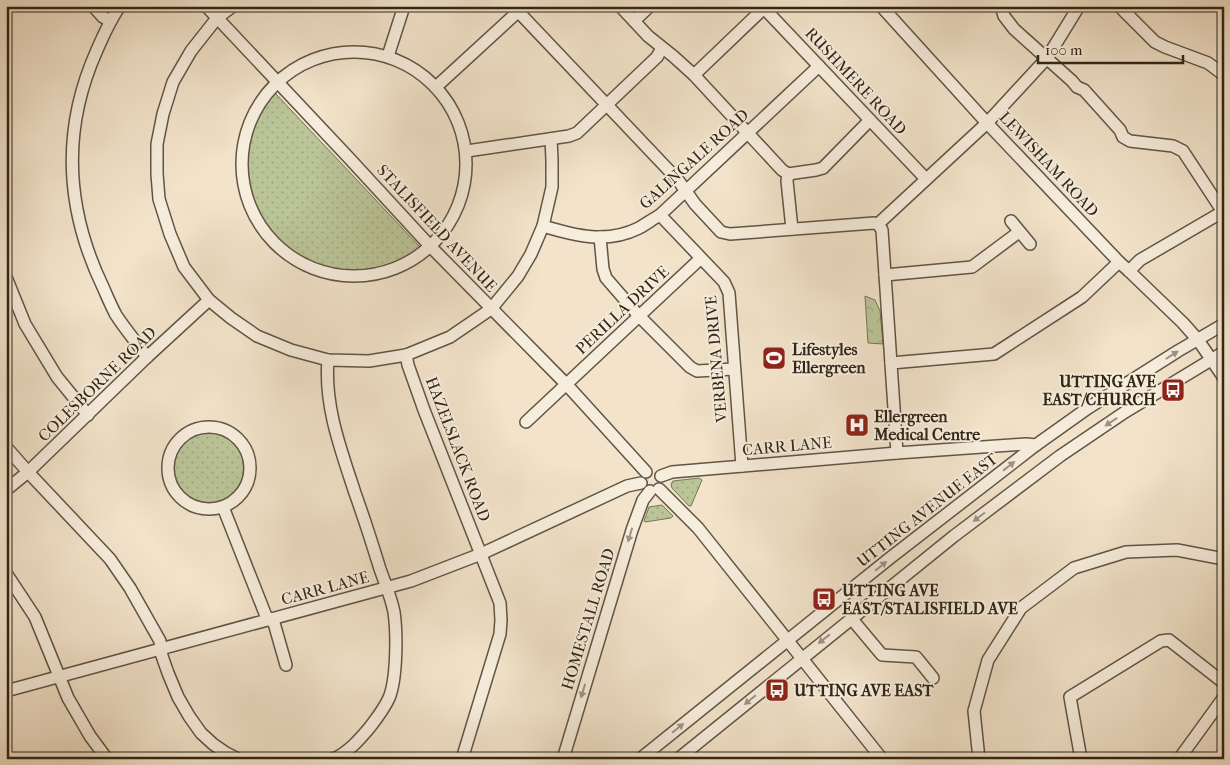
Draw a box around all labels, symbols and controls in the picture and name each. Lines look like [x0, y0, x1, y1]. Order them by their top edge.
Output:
street label: RUSHMERE ROAD [801, 23, 911, 139]
scale bar [1038, 32, 1182, 64]
text: 100 m [1045, 41, 1083, 59]
street label: GALINGALE ROAD [636, 105, 752, 213]
street label: LEWISHAM ROAD [995, 107, 1103, 221]
street label: STALISFIELD AVENUE [373, 160, 501, 296]
street label: PERILLA DRIVE [571, 262, 673, 358]
street label: VERBENA DRIVE [701, 294, 731, 424]
street label: COLESBORNE ROAD [34, 323, 160, 445]
place label: Lifestyles Ellergreen [792, 340, 866, 378]
sports icon: Lifestyles Ellergreen [761, 345, 787, 371]
one-way arrow [1165, 350, 1179, 360]
place label: UTTING AVE EAST/CHURCH [1042, 372, 1156, 409]
street label: HAZELSLACK ROAD [422, 374, 494, 524]
bus stop icon: UTTING AVE EAST/CHURCH [1160, 377, 1186, 403]
place label: Ellergreen Medical Centre [873, 407, 980, 444]
hospital icon: Ellergreen Medical Centre [844, 412, 870, 438]
one-way arrow [1104, 417, 1118, 426]
street label: CARR LANE [741, 433, 833, 459]
street label: UTTING AVENUE EAST [853, 449, 1001, 571]
one-way arrow [1002, 461, 1016, 471]
one-way arrow [973, 511, 986, 522]
one-way arrow [626, 528, 634, 543]
street label: HOMESTALL ROAD [557, 546, 619, 692]
one-way arrow [874, 560, 887, 571]
street label: CARR LANE [279, 567, 371, 609]
place label: UTTING AVE EAST/STALISFIELD AVE [841, 581, 1018, 618]
bus stop icon: UTTING AVE EAST/STALISFIELD AVE [811, 586, 837, 612]
one-way arrow [818, 634, 831, 645]
bus stop icon: UTTING AVE EAST [764, 677, 790, 703]
place label: UTTING AVE EAST [793, 681, 935, 700]
one-way arrow [579, 683, 587, 698]
one-way arrow [744, 694, 757, 705]
one-way arrow [671, 723, 684, 734]

